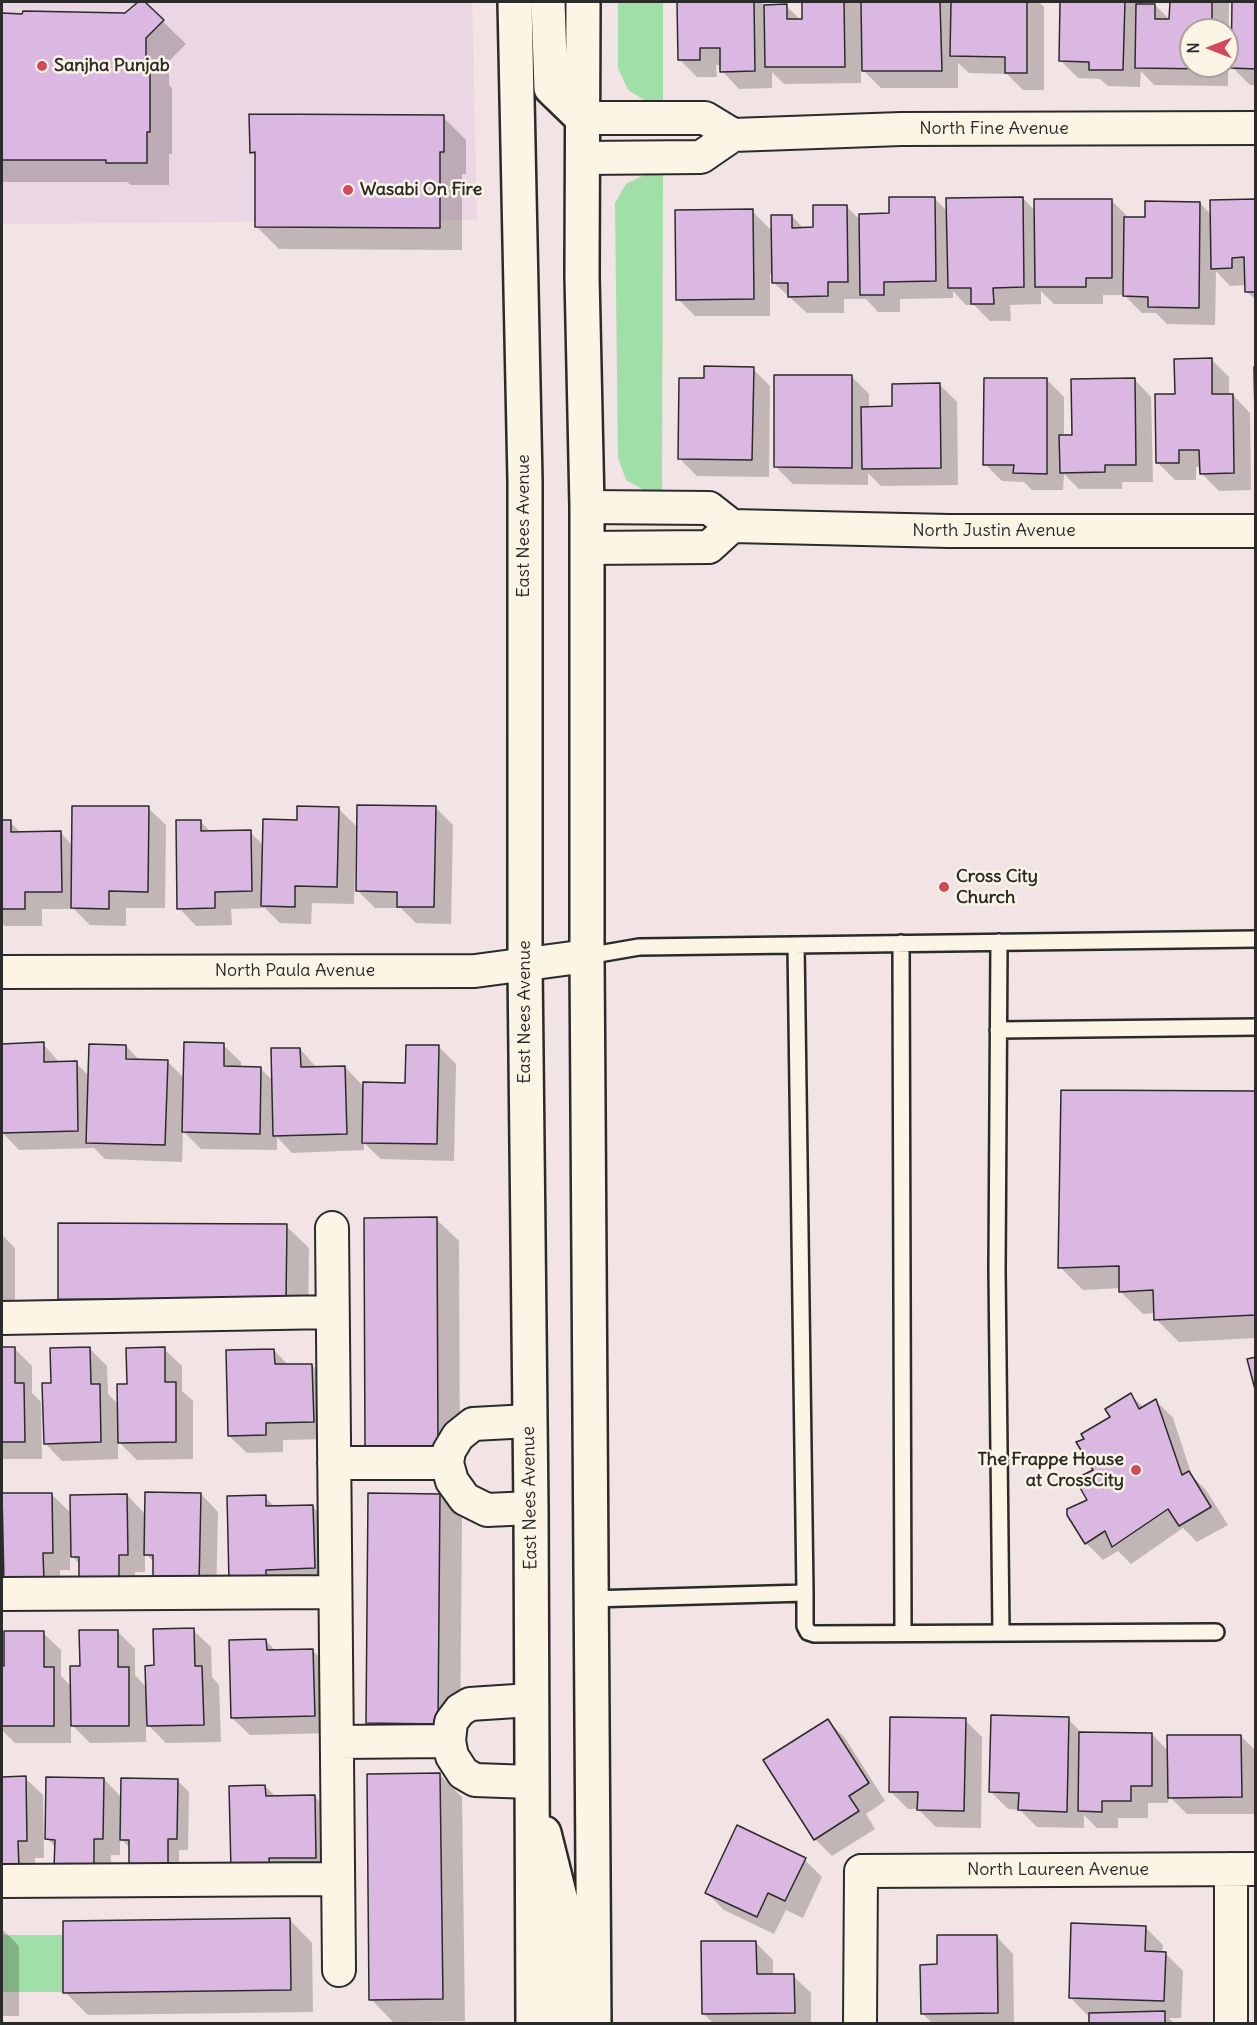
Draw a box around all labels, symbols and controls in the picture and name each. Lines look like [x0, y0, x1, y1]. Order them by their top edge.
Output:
north arrow [1179, 18, 1239, 78]
text: N [1183, 42, 1203, 54]
place label: Sanjha Punjab [54, 55, 170, 77]
marker: Sanjha Punjab [35, 59, 49, 73]
street label: North Fine Avenue [919, 118, 1069, 140]
place label: Wasabi On Fire [360, 179, 482, 201]
marker: Wasabi On Fire [341, 183, 355, 197]
street label: East Nees Avenue [513, 454, 535, 598]
street label: North Justin Avenue [912, 520, 1076, 542]
place label: Cross City Church [956, 866, 1038, 908]
marker: Cross City Church [937, 880, 951, 894]
street label: East Nees Avenue [514, 940, 536, 1084]
street label: North Paula Avenue [215, 960, 375, 982]
street label: East Nees Avenue [518, 1426, 542, 1570]
place label: The Frappe House at CrossCity [977, 1449, 1124, 1492]
marker: The Frappe House at CrossCity [1129, 1463, 1143, 1477]
street label: North Laureen Avenue [967, 1859, 1149, 1881]

